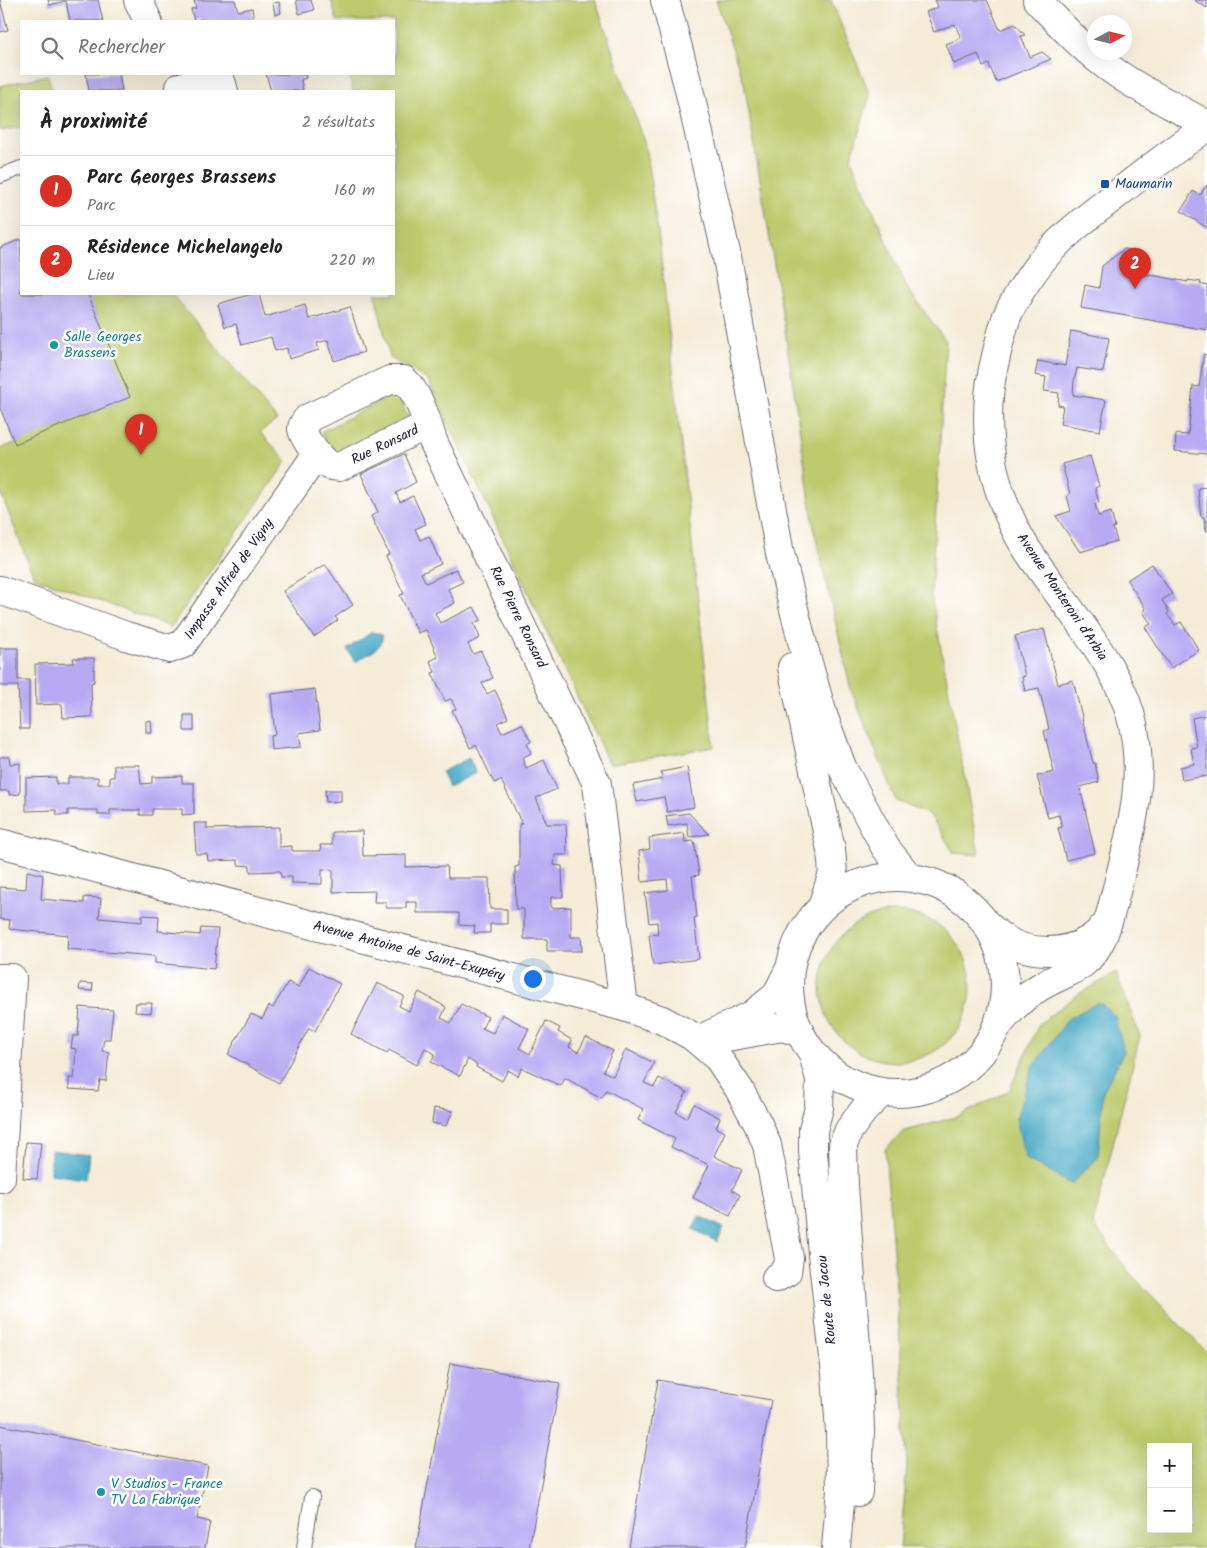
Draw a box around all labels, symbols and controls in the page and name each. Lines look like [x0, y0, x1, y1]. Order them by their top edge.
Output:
north arrow [1087, 15, 1132, 60]
search box [20, 20, 395, 75]
text: Rechercher [78, 33, 165, 63]
icon: search [38, 34, 66, 62]
text: À proximité [40, 106, 147, 139]
text: 2 résultats [302, 110, 375, 135]
text: Parc Georges Brassens [87, 163, 276, 193]
place label: Maumarin [1115, 173, 1172, 195]
text: 1 [54, 178, 58, 203]
text: 160 m [334, 178, 375, 203]
marker: Maumarin [1099, 178, 1111, 190]
text: Parc [87, 193, 116, 218]
text: Résidence Michelangelo [87, 233, 283, 263]
text: 2 [51, 248, 61, 273]
text: 220 m [329, 248, 375, 273]
pin: 2 [1119, 248, 1151, 289]
text: Lieu [87, 263, 114, 288]
place label: Salle Georges Brassens [64, 326, 142, 364]
marker: Salle Georges Brassens [48, 339, 60, 351]
pin: 1 [125, 414, 157, 455]
street label: Rue Ronsard [347, 419, 424, 471]
street label: Impasse Alfred de Vigny [179, 513, 279, 644]
street label: Avenue Monteroni d'Arbia [1011, 529, 1113, 665]
street label: Rue Pierre Ronsard [484, 562, 553, 673]
street label: Avenue Antoine de Saint-Exupéry [311, 915, 508, 987]
your location [520, 966, 546, 992]
street label: Route de Jacou [811, 1254, 843, 1346]
map controls [1147, 1443, 1192, 1533]
button: + [1147, 1443, 1192, 1488]
place label: V Studios - France TV La Fabrique [111, 1473, 223, 1511]
marker: V Studios - France TV La Fabrique [95, 1486, 107, 1498]
button: − [1147, 1488, 1192, 1533]

